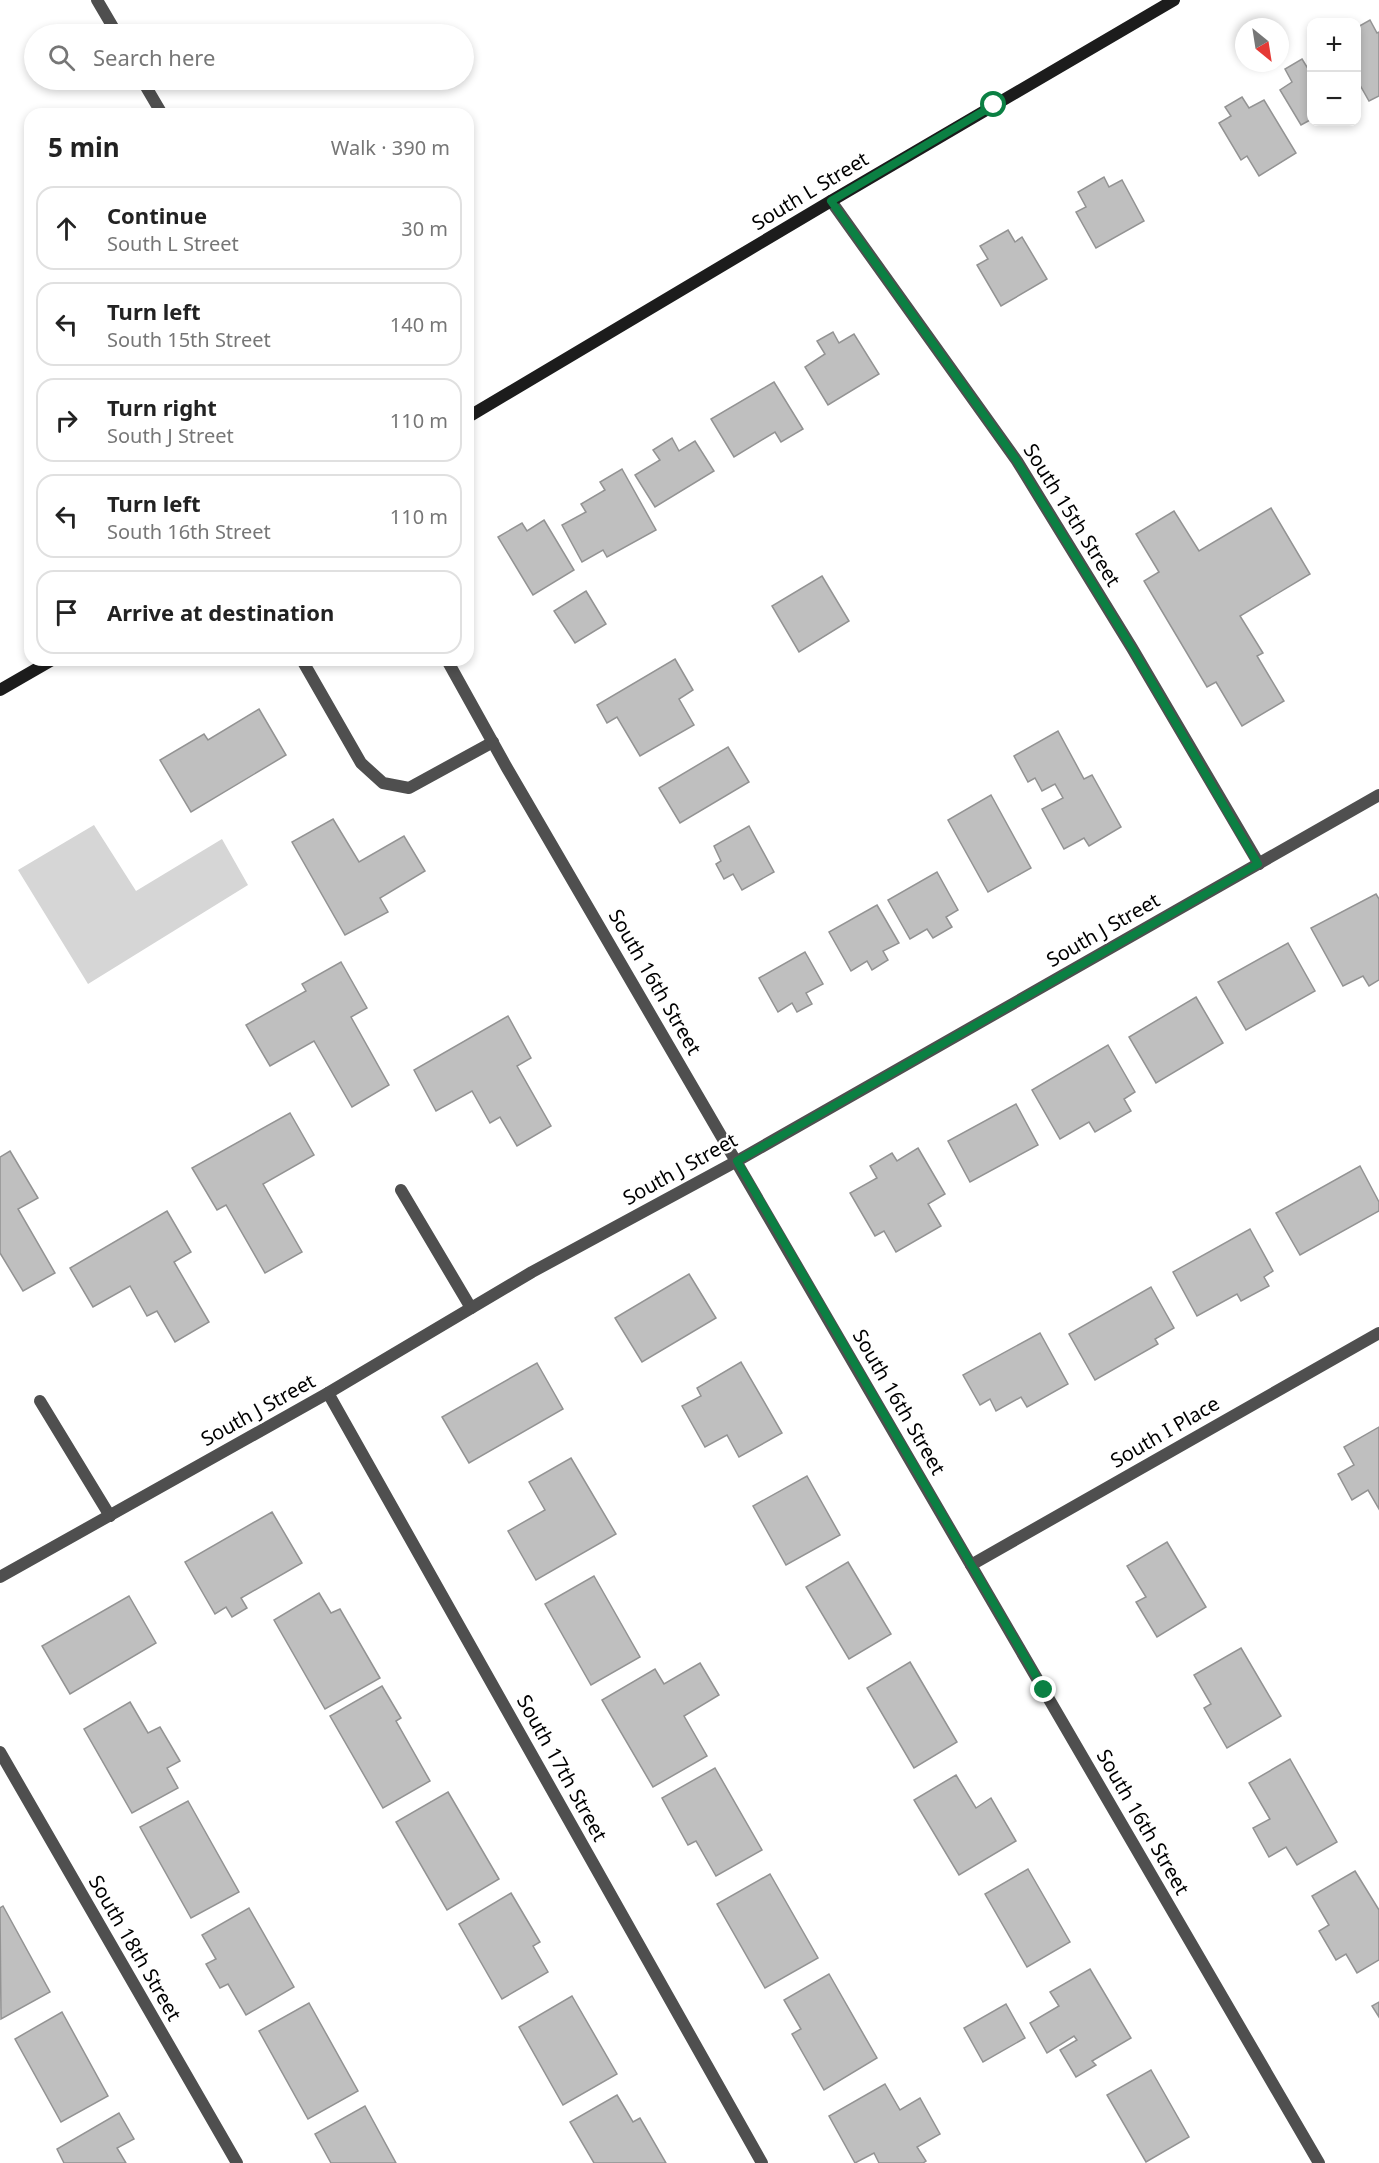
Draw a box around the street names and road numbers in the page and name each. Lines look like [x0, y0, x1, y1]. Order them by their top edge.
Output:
street label: South L Street [746, 145, 873, 236]
street label: South 15th Street [1018, 438, 1127, 591]
street label: South J Street [1041, 886, 1164, 973]
street label: South 16th Street [603, 904, 708, 1059]
street label: South J Street [618, 1126, 742, 1211]
street label: South 16th Street [847, 1324, 952, 1479]
street label: South J Street [196, 1367, 320, 1452]
street label: South I Place [1105, 1389, 1224, 1474]
street label: South 17th Street [511, 1690, 614, 1846]
street label: South 16th Street [1091, 1744, 1196, 1899]
street label: South 18th Street [83, 1870, 188, 2025]

